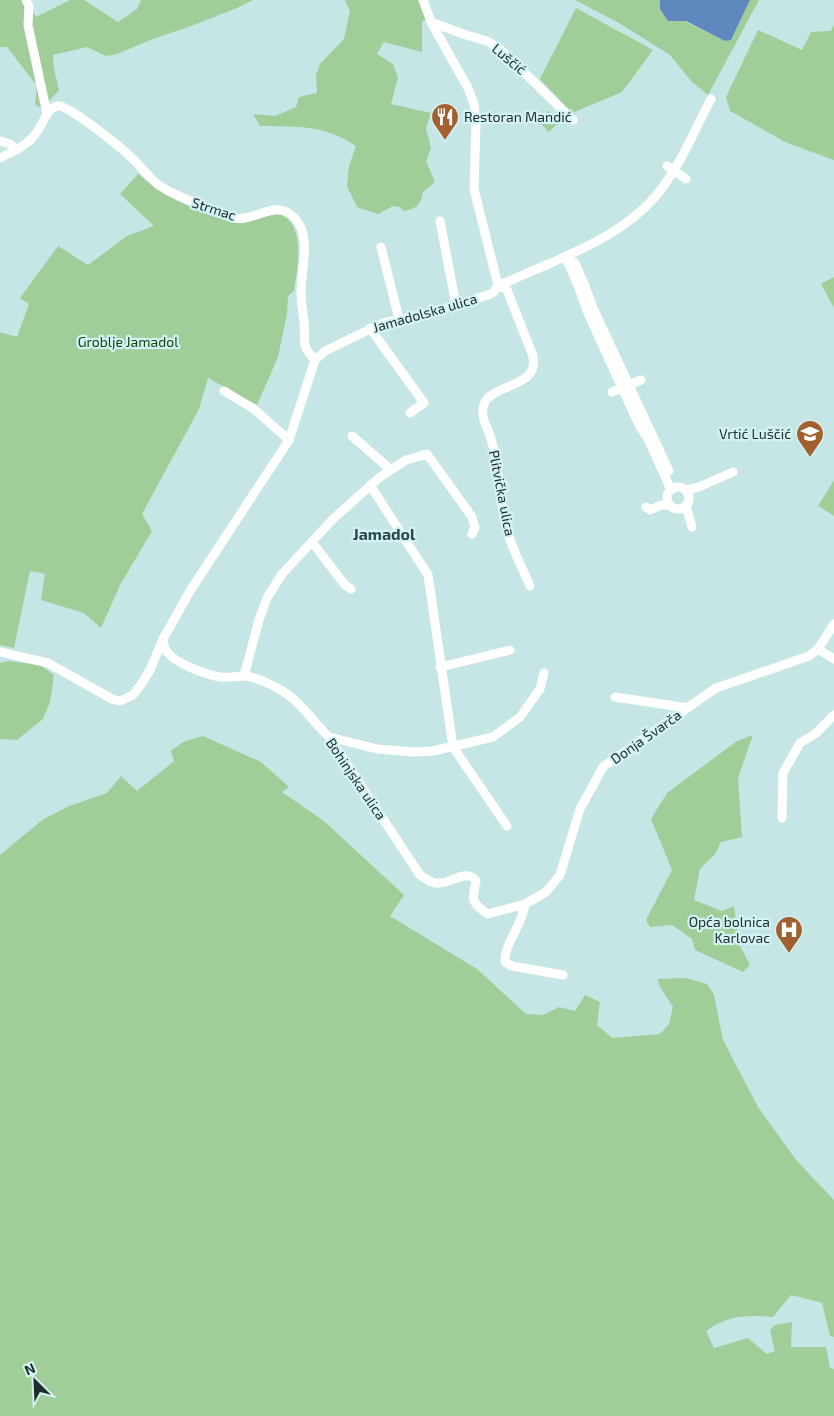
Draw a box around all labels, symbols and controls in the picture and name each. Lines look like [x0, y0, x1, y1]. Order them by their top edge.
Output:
street label: Luščić [489, 39, 530, 78]
restaurant icon: Restoran Mandić [430, 102, 460, 141]
place label: Restoran Mandić [464, 108, 572, 125]
street label: Strmac [190, 193, 239, 224]
street label: Jamadolska ulica [371, 290, 479, 336]
park label: Groblje Jamadol [78, 333, 179, 350]
school or university icon: Vrtić Luščić [795, 419, 825, 458]
place label: Vrtić Luščić [719, 425, 791, 442]
street label: Plitvička ulica [486, 449, 519, 537]
district label: Jamadol [353, 524, 416, 543]
street label: Donja Švarča [607, 706, 684, 767]
street label: Bohinjska ulica [323, 735, 390, 823]
place label: Opća bolnica Karlovac [689, 913, 770, 946]
hospital icon: Opća bolnica Karlovac [774, 915, 804, 954]
north arrow [10, 1356, 60, 1406]
text: N [21, 1359, 38, 1378]

